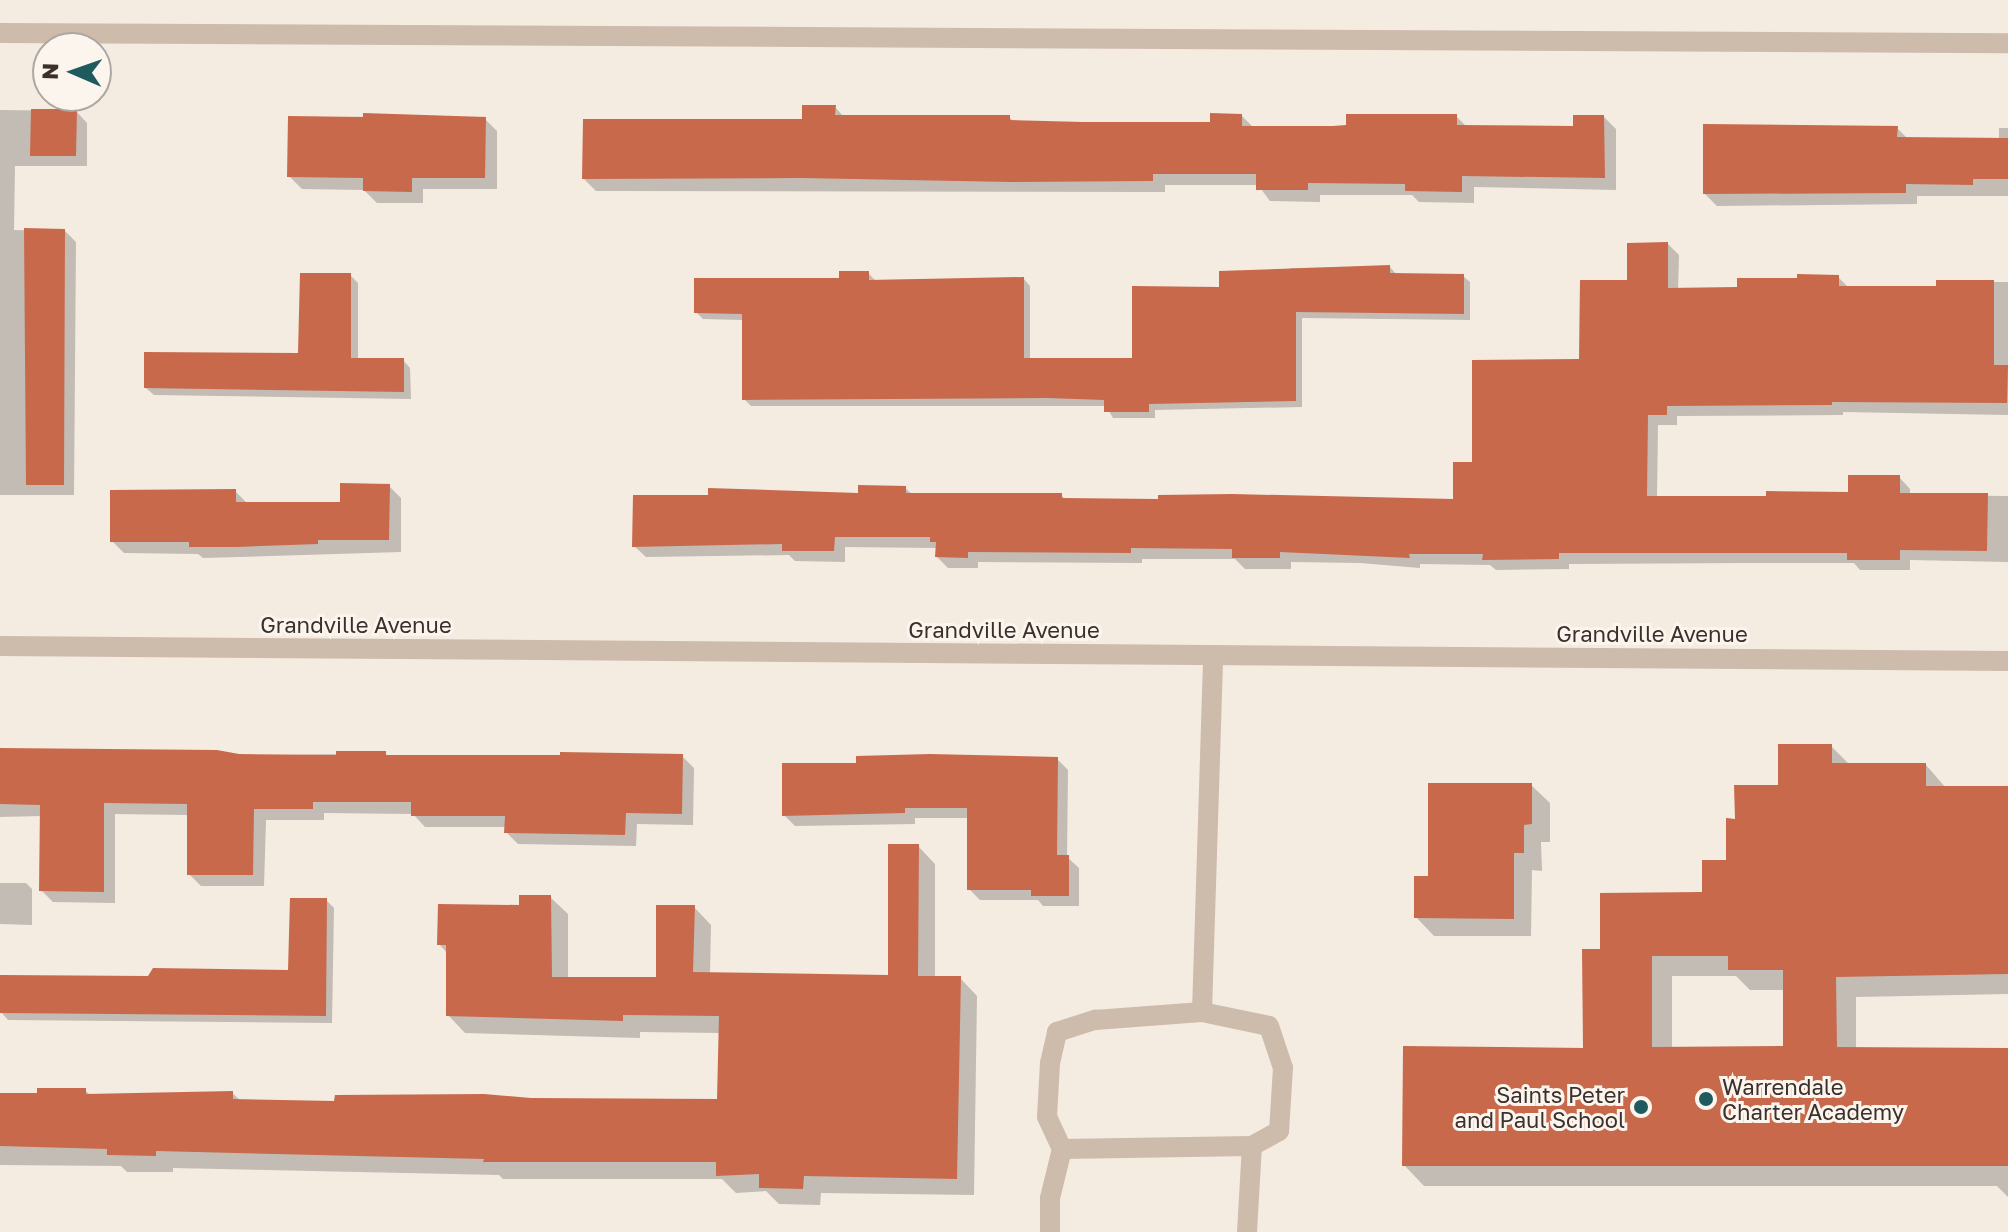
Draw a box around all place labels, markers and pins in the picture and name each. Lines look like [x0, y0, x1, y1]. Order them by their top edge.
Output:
place label: Warrendale Charter Academy [1722, 1073, 1904, 1124]
place label: Saints Peter and Paul School [1455, 1081, 1625, 1132]
marker: Warrendale Charter Academy [1697, 1090, 1715, 1108]
marker: Saints Peter and Paul School [1632, 1098, 1650, 1116]

